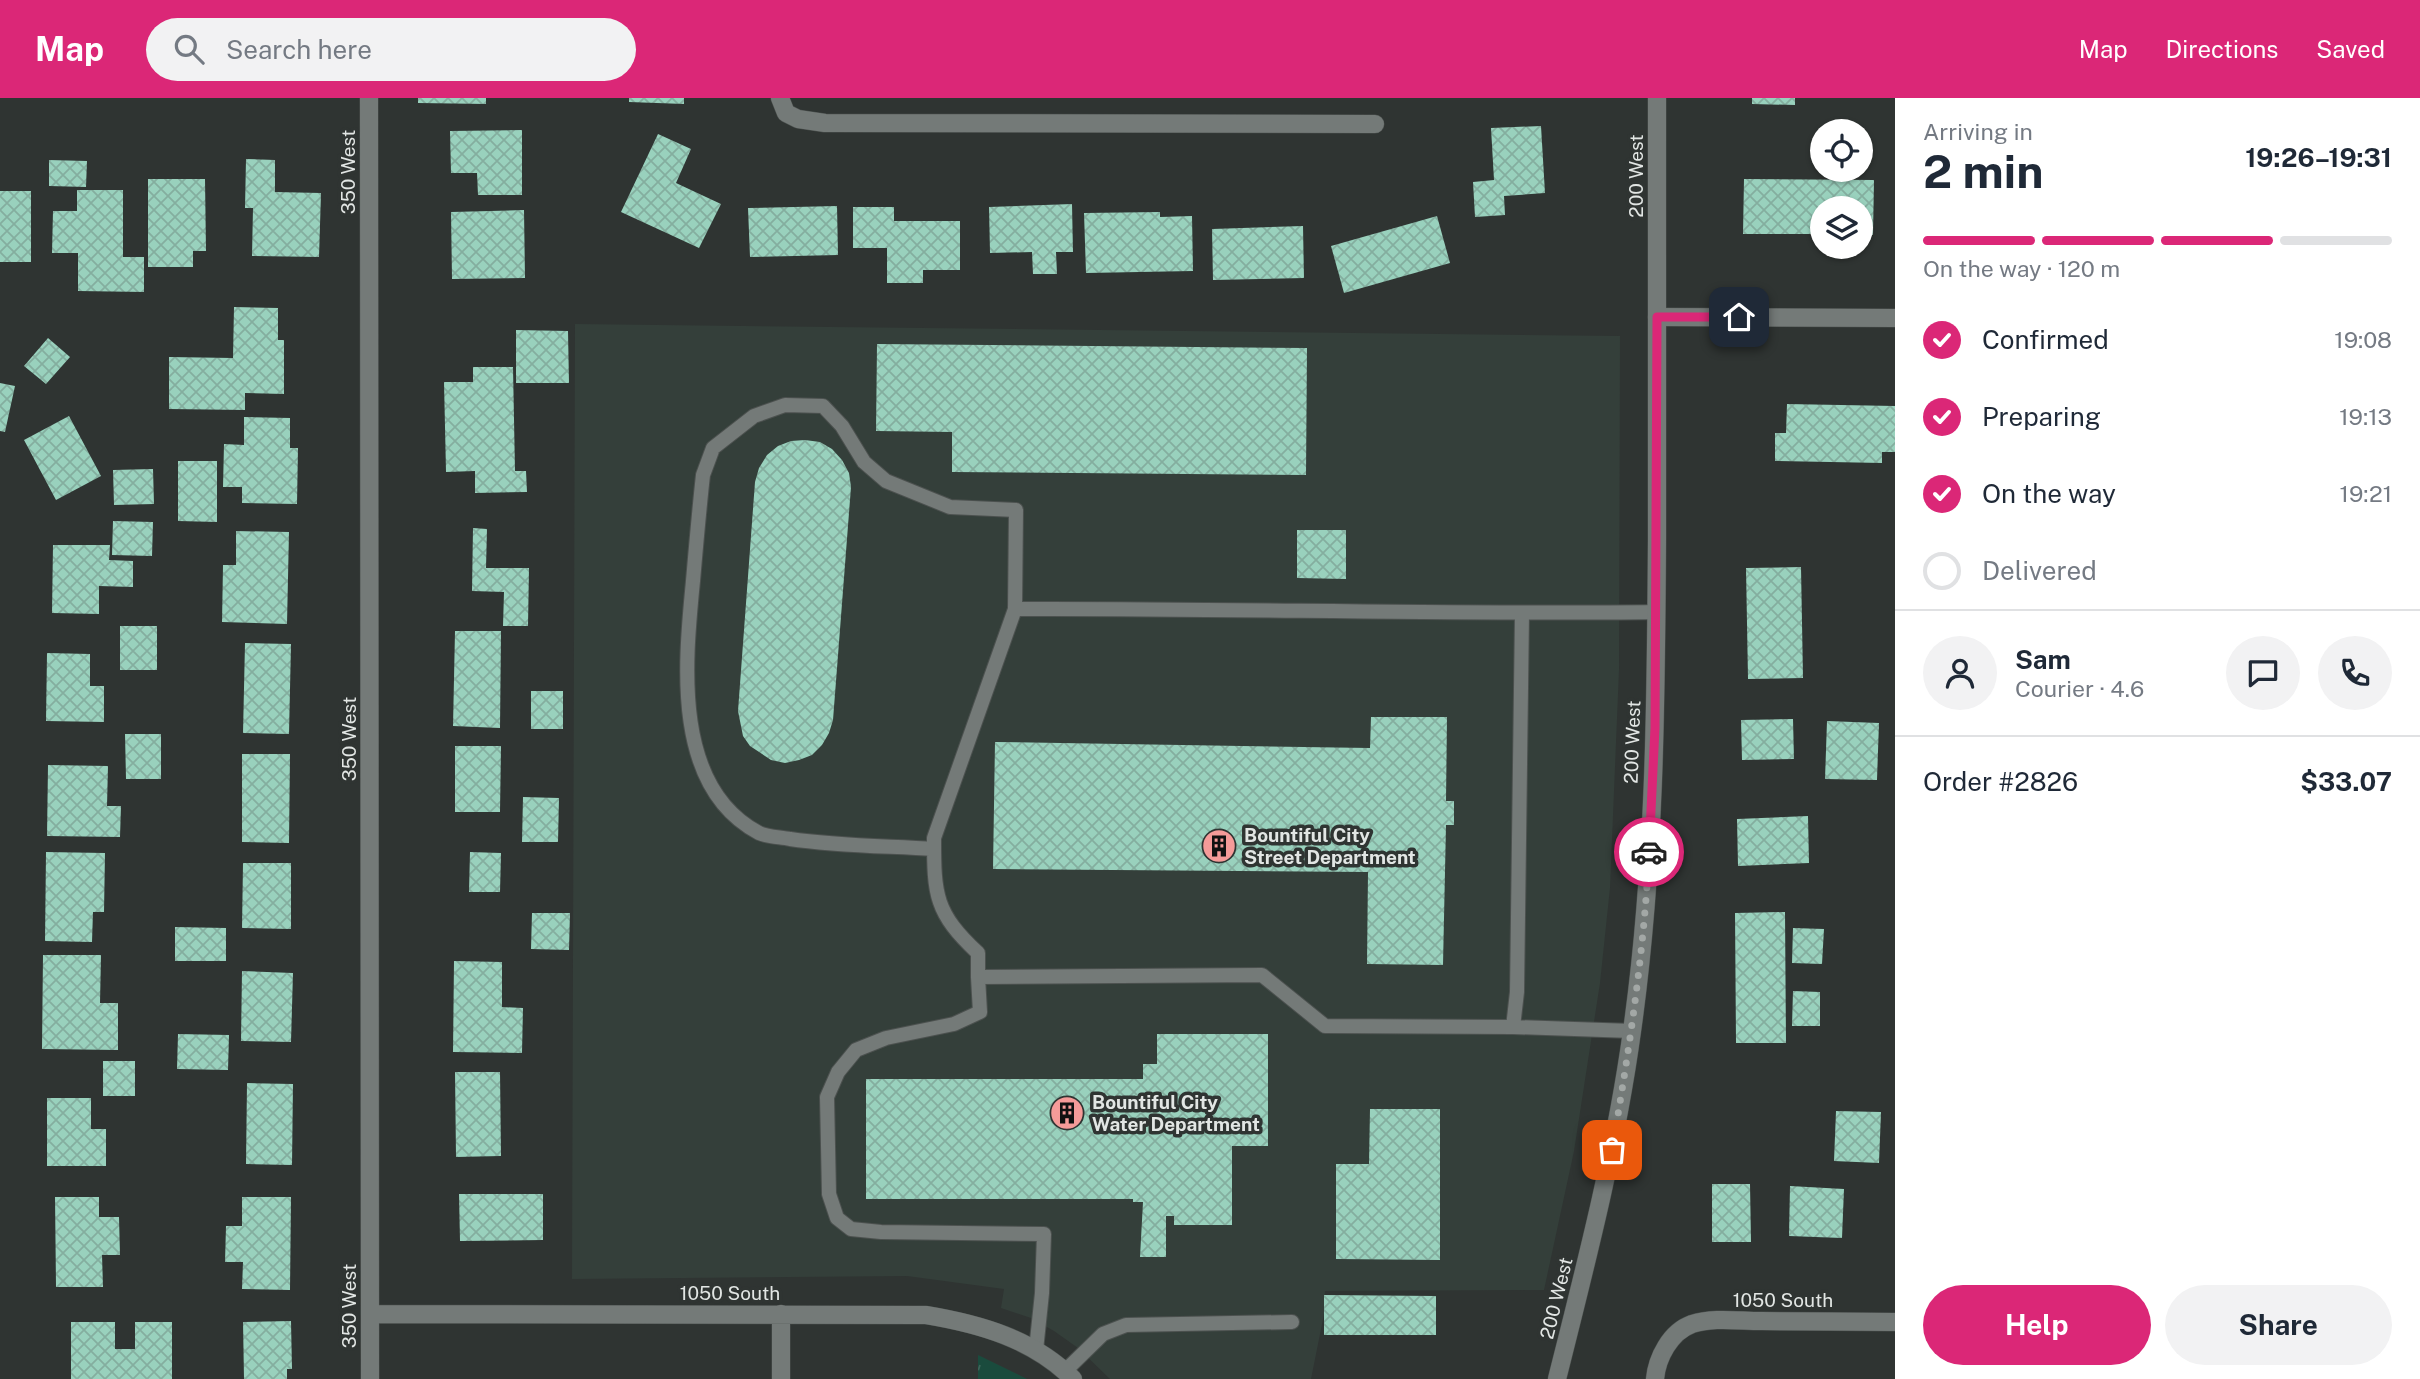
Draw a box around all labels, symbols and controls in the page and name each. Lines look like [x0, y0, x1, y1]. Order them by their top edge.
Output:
search box [146, 18, 636, 81]
text: Map [35, 30, 104, 68]
icon: search [170, 30, 208, 68]
text: Search here [226, 34, 372, 65]
text: Map [2079, 35, 2128, 63]
text: Directions [2166, 35, 2278, 63]
text: Saved [2316, 35, 2385, 63]
text: Arriving in [1923, 118, 2033, 145]
map controls [1810, 119, 1873, 259]
button: locate [1810, 119, 1873, 182]
street label: 350 West [337, 130, 359, 214]
street label: 200 West [1625, 134, 1647, 218]
text: 19:26–19:31 [2245, 142, 2392, 173]
text: 2 min [1923, 144, 2043, 198]
button: layers [1810, 196, 1873, 259]
text: On the way · 120 m [1923, 255, 2120, 282]
pin [1709, 287, 1769, 347]
icon: home [1720, 298, 1758, 336]
icon: check [1923, 321, 1961, 359]
text: Confirmed [1982, 324, 2109, 355]
text: 19:08 [2334, 326, 2392, 353]
icon: check [1923, 398, 1961, 436]
text: Preparing [1982, 401, 2101, 432]
text: 19:13 [2339, 403, 2392, 430]
icon: check [1923, 475, 1961, 513]
text: On the way [1982, 478, 2116, 509]
text: 19:21 [2340, 480, 2392, 507]
text: Delivered [1982, 555, 2097, 586]
button: person [1923, 636, 1997, 710]
button: chat [2226, 636, 2300, 710]
button: phone [2318, 636, 2392, 710]
text: Sam [2015, 644, 2071, 675]
text: Courier · 4.6 [2015, 675, 2144, 702]
street label: 350 West [338, 697, 360, 781]
street label: 200 West [1620, 700, 1644, 784]
text: Order #2826 [1923, 766, 2078, 797]
text: $33.07 [2300, 766, 2392, 797]
courier [1614, 817, 1684, 887]
place label: Bountiful City Street Department [1244, 824, 1416, 868]
building icon: Bountiful City Street Department [1200, 827, 1238, 865]
icon: car [1630, 833, 1668, 871]
place label: Bountiful City Water Department [1092, 1091, 1260, 1135]
building icon: Bountiful City Water Department [1048, 1094, 1086, 1132]
pin [1582, 1120, 1642, 1180]
icon: bag [1593, 1131, 1631, 1169]
street label: 200 West [1535, 1255, 1577, 1341]
street label: 350 West [338, 1264, 360, 1348]
street label: 1050 South [680, 1282, 780, 1304]
button: Help [1923, 1285, 2151, 1365]
button: Share [2165, 1285, 2392, 1365]
street label: 1050 South [1733, 1289, 1833, 1311]

